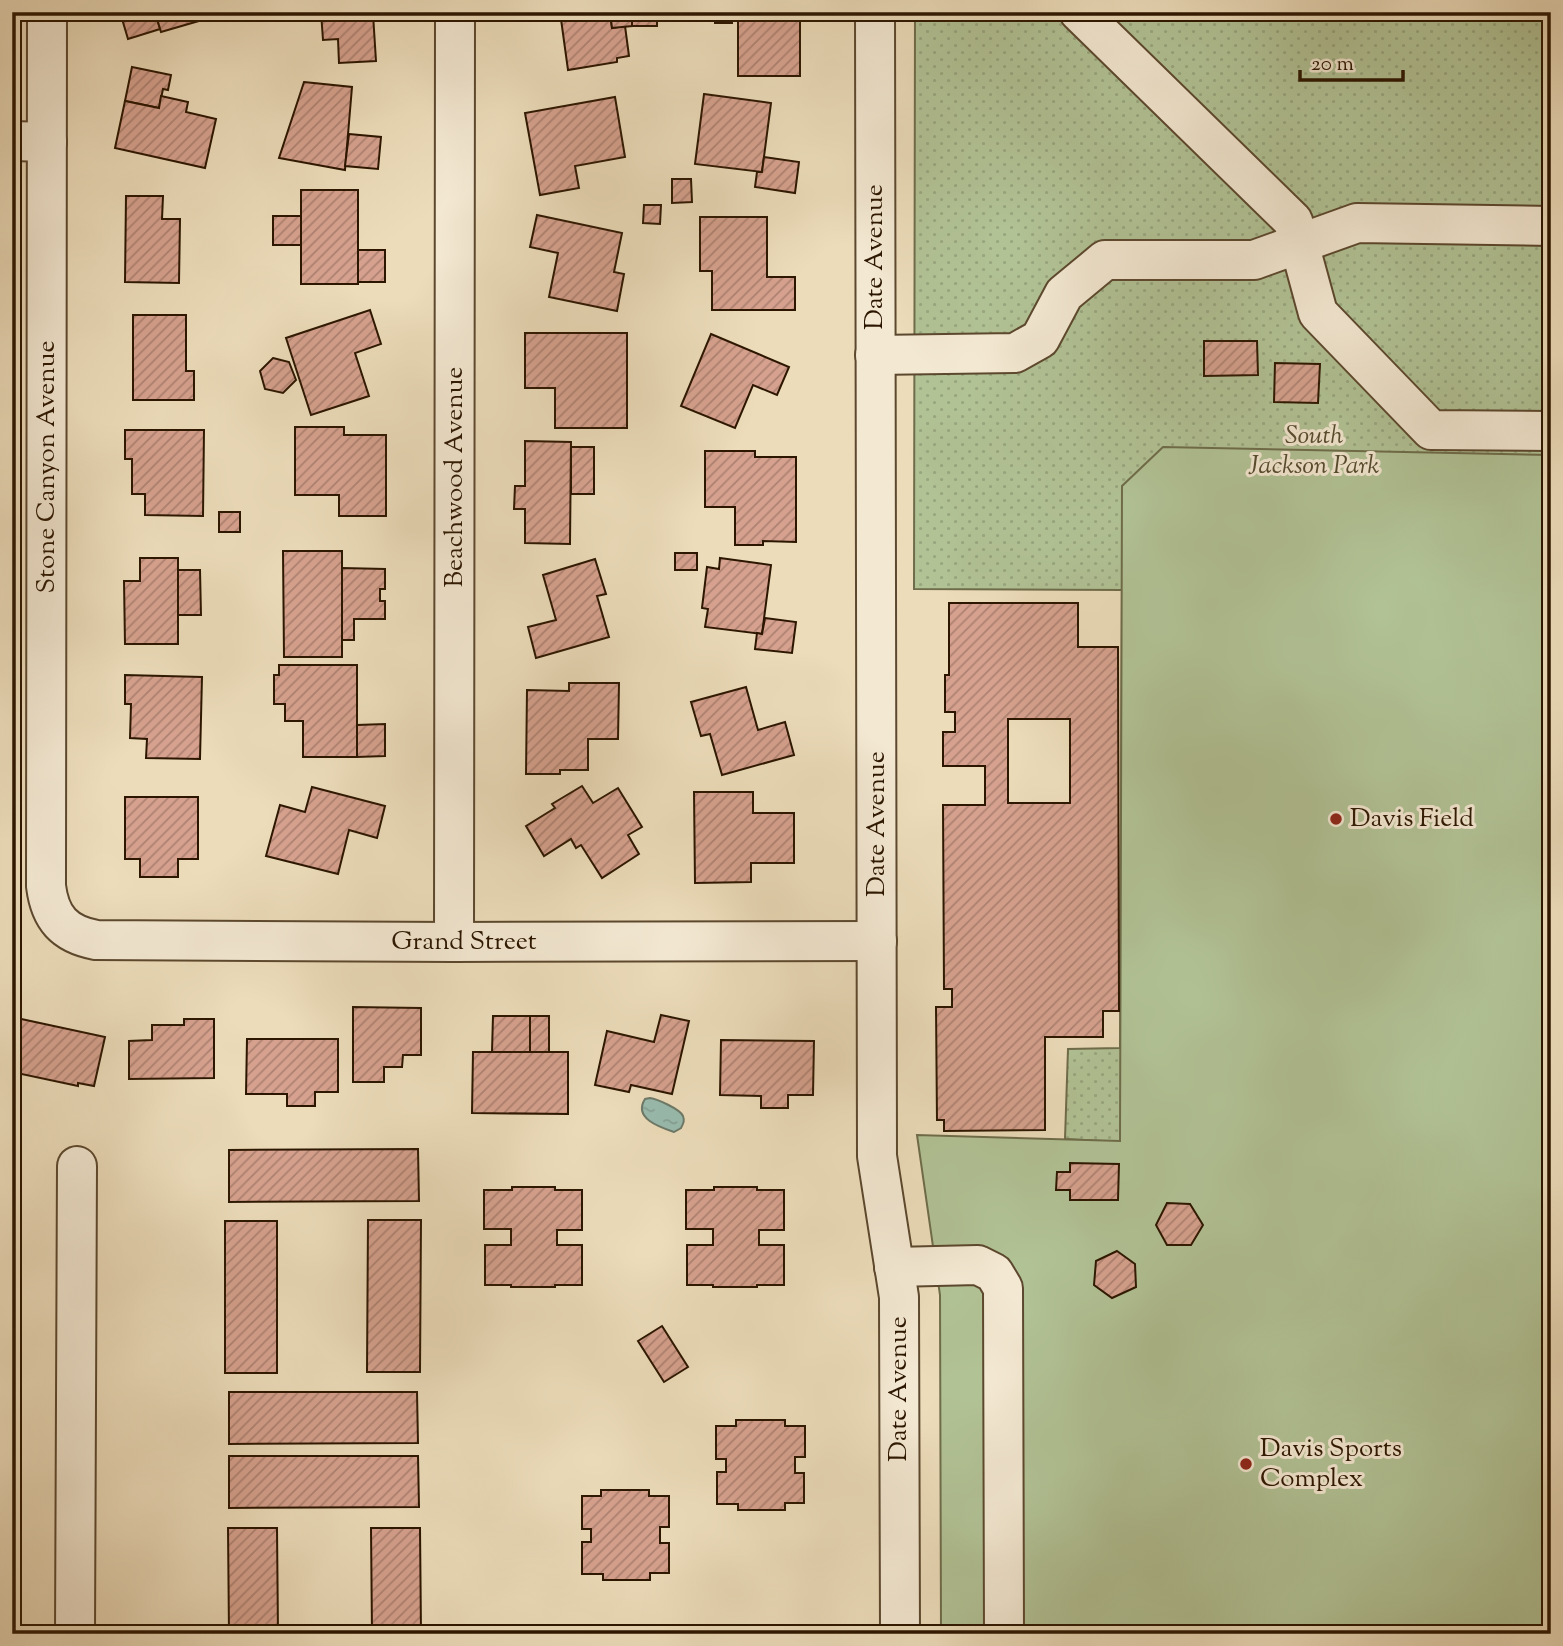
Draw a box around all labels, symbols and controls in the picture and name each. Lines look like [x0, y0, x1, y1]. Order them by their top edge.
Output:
scale bar [1300, 38, 1404, 82]
text: 20 m [1311, 50, 1354, 80]
street label: Date Avenue [857, 184, 894, 330]
street label: Stone Canyon Avenue [29, 340, 66, 594]
street label: Beachwood Avenue [437, 367, 474, 587]
park label: South Jackson Park [1248, 418, 1379, 485]
street label: Date Avenue [859, 751, 896, 897]
place label: Davis Field [1350, 801, 1474, 838]
marker: Davis Field [1328, 811, 1344, 827]
street label: Grand Street [391, 924, 537, 961]
street label: Date Avenue [881, 1316, 918, 1462]
place label: Davis Sports Complex [1260, 1431, 1402, 1498]
marker: Davis Sports Complex [1238, 1456, 1254, 1472]

